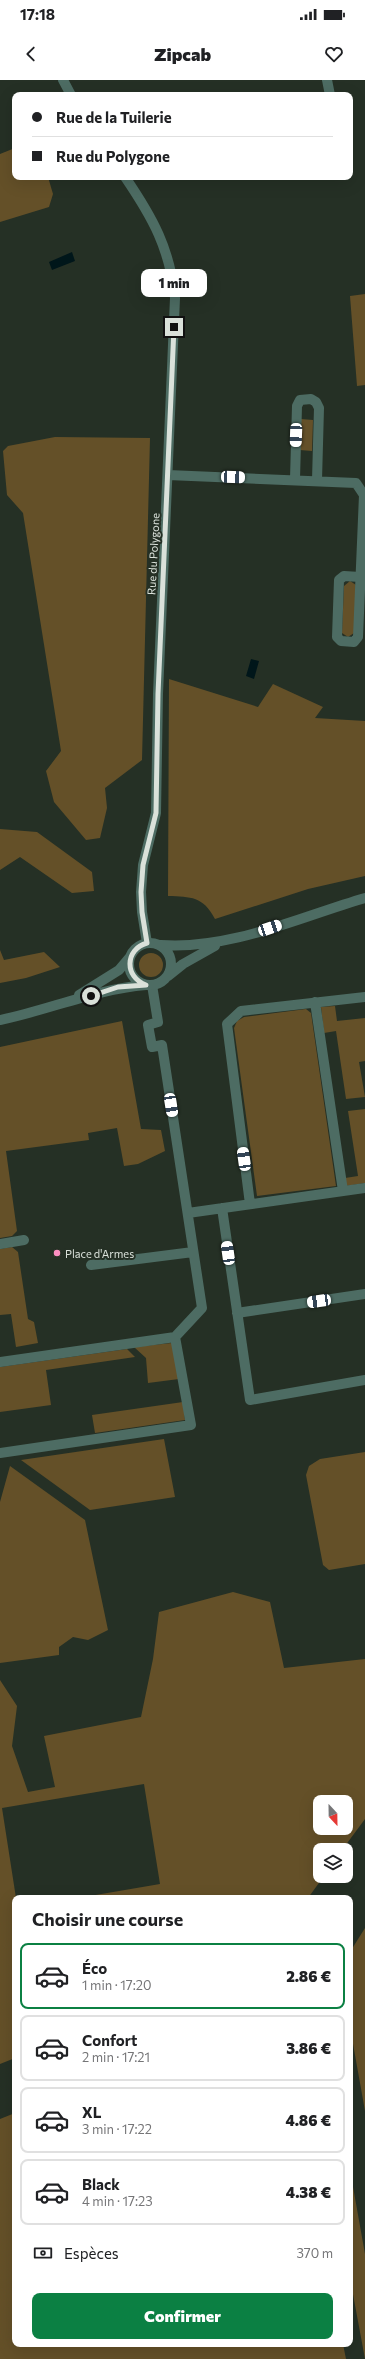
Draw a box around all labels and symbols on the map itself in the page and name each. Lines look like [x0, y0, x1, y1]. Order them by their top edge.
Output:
callout: 1 min [141, 269, 207, 297]
route end [165, 318, 183, 336]
car [290, 423, 302, 447]
car [221, 471, 245, 483]
street label: Rue du Polygone [144, 512, 162, 595]
car [257, 918, 283, 938]
route start [82, 987, 100, 1005]
car [163, 1092, 179, 1118]
car [236, 1146, 252, 1172]
car [220, 1240, 236, 1266]
place label: Place d'Armes [65, 1247, 134, 1260]
marker: Place d'Armes [52, 1248, 62, 1258]
car [306, 1293, 332, 1309]
north arrow [313, 1795, 353, 1835]

